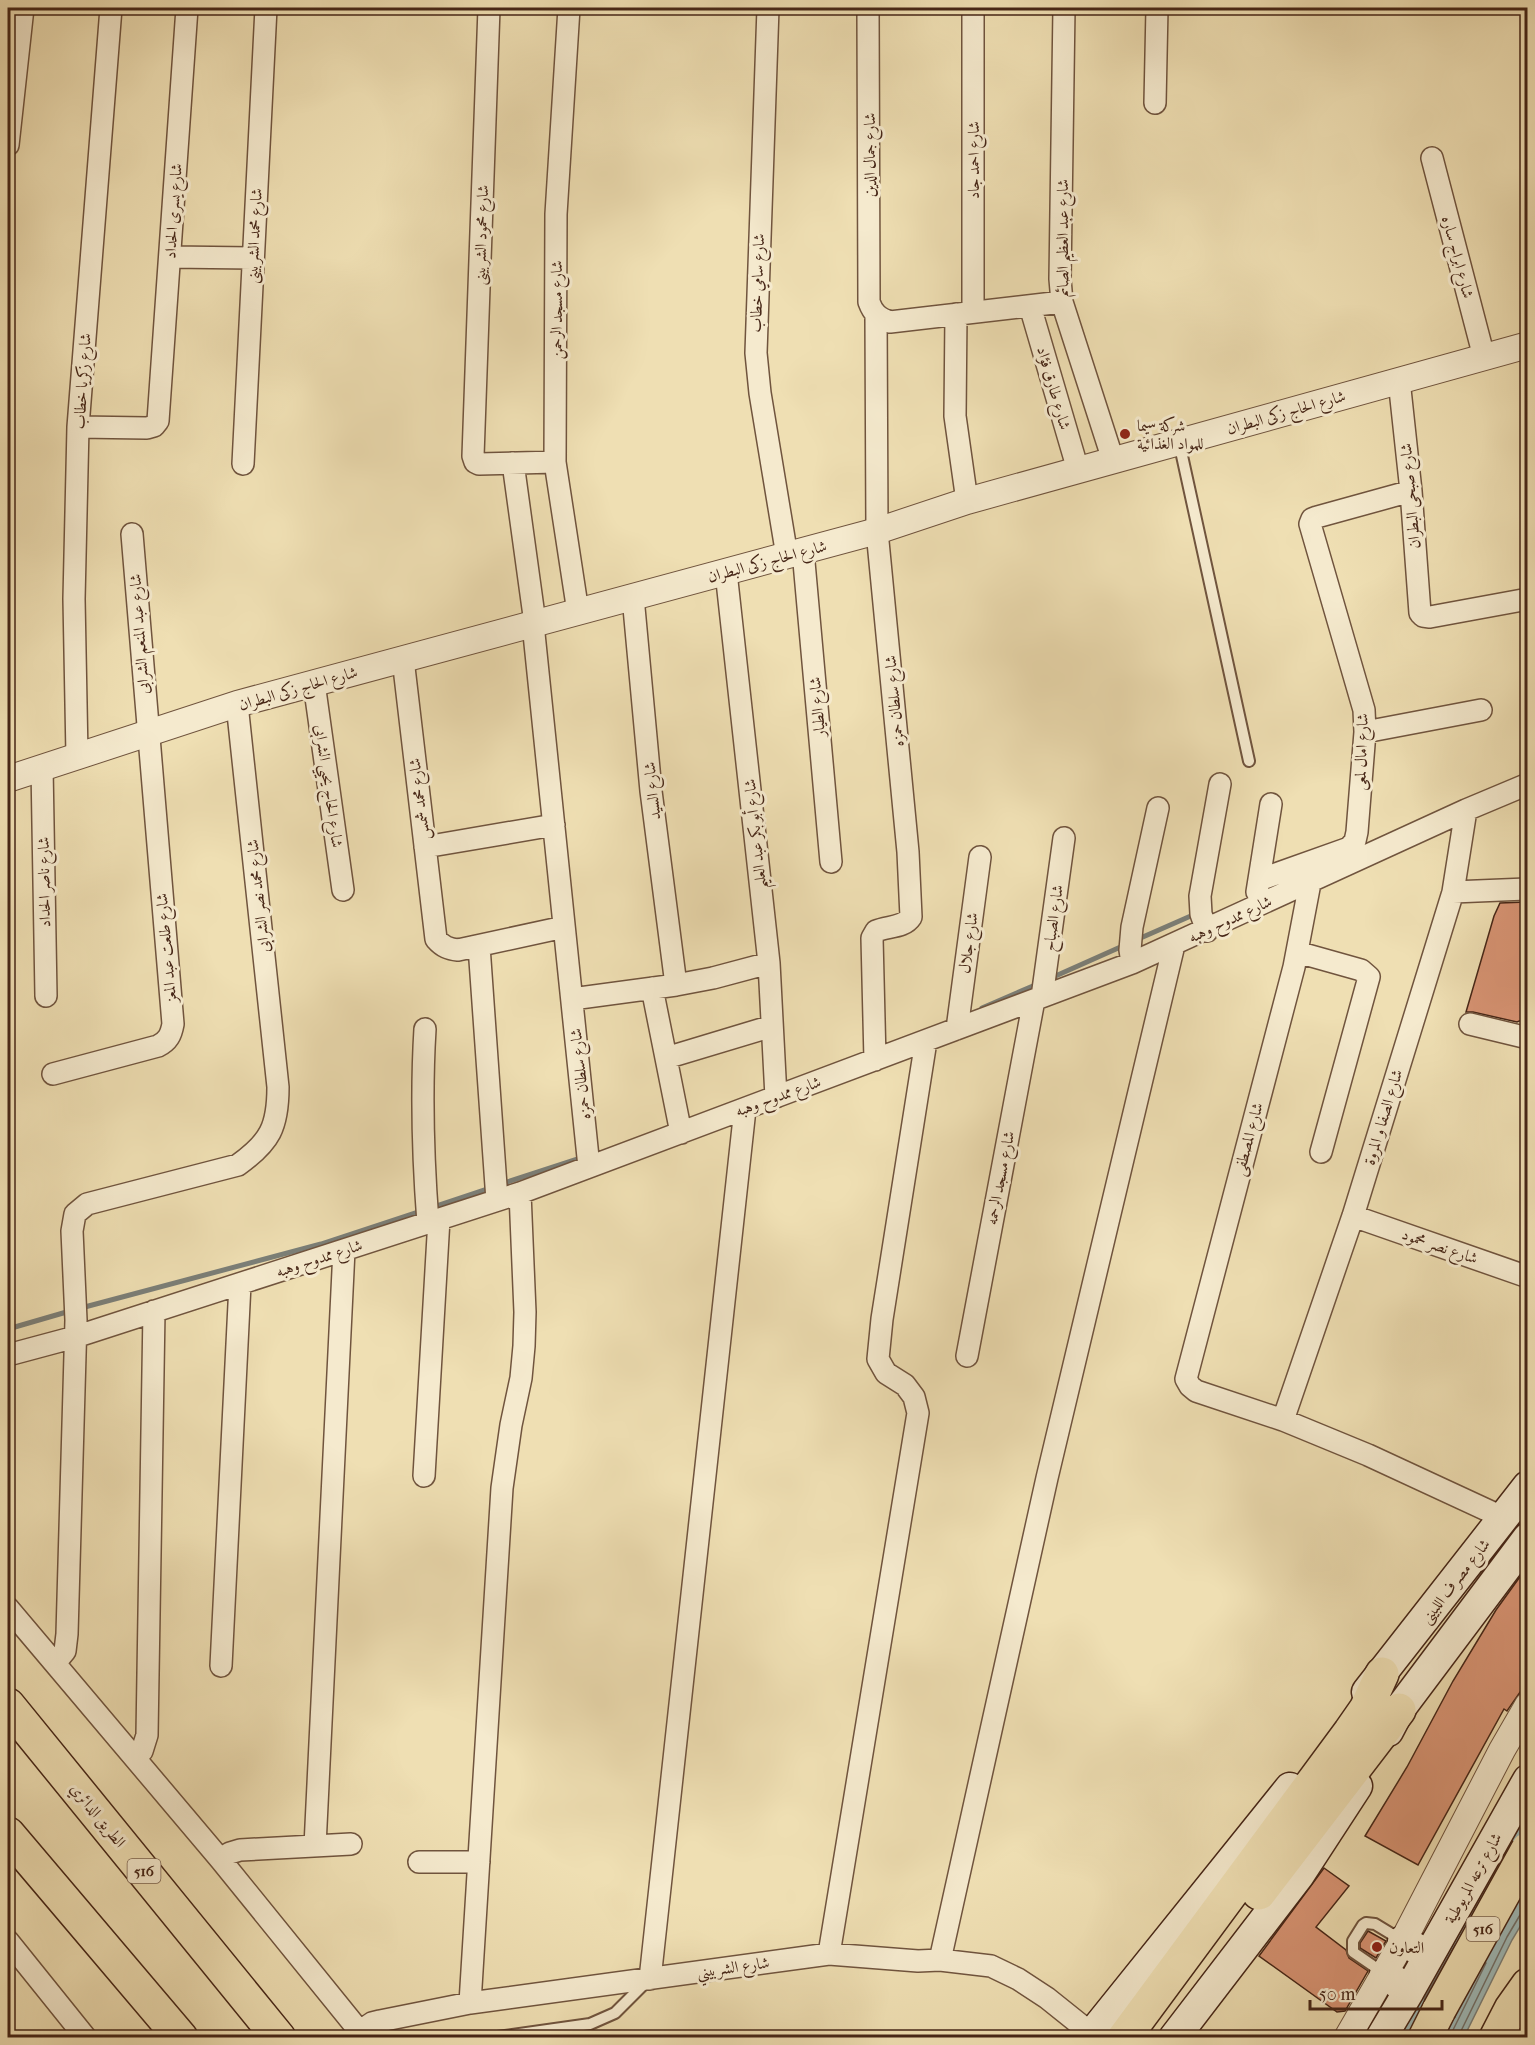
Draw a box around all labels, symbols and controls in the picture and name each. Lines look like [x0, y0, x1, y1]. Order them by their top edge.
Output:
street label: شارع جمال الدين [860, 113, 883, 197]
street label: شارع احمد جاد [964, 121, 987, 199]
street label: شارع يسرى الحداد [160, 163, 190, 260]
street label: شارع عبد العظيم الصائم [1053, 179, 1079, 297]
street label: شارع محمود الشربينى [470, 184, 496, 286]
street label: شارع محمد الشربينى [242, 188, 270, 284]
street label: شارع ابراج ساره [1433, 214, 1478, 302]
street label: شارع سامي خطاب [746, 233, 772, 333]
street label: شارع مسجد الرحمن [547, 260, 570, 360]
street label: شارع زكريا خطاب [69, 332, 99, 430]
street label: شارع طارق فؤاد [1029, 344, 1075, 433]
street label: شارع الحاج زكى البطران [1224, 385, 1349, 443]
place label: شركة سيما للمواد الغذائية [1137, 416, 1204, 454]
marker: شركة سيما للمواد الغذائية [1118, 427, 1132, 441]
street label: شارع صبحى البطران [1396, 442, 1428, 550]
street label: شارع الحاج زكى البطران [705, 535, 830, 591]
street label: شارع عبد المنعم الشرابى [125, 573, 159, 695]
street label: شارع سلطان حمزه [881, 654, 911, 747]
street label: شارع الحاج زكى البطران [236, 661, 361, 719]
street label: شارع الطيار [805, 676, 833, 740]
street label: شارع امال لمعى [1350, 713, 1376, 791]
street label: شارع الحاج يحيي الشرابى [305, 723, 347, 850]
street label: شارع محمد شمس [405, 757, 437, 841]
street label: شارع السيد [640, 761, 668, 821]
street label: شارع أبو بكر عبد العليم [738, 777, 777, 890]
street label: شارع ناصر الحداد [34, 837, 58, 927]
street label: شارع محمد نصر الشرابى [243, 838, 277, 954]
street label: شارع الصباح [1039, 883, 1072, 953]
street label: شارع ممدوح وهبه [1185, 891, 1277, 951]
street label: شارع طلعت عبد المعز [152, 892, 184, 1006]
street label: شارع جلال [954, 911, 986, 975]
street label: شارع سلطان حمزه [566, 1027, 598, 1121]
street label: شارع الصفا و المروة [1359, 1067, 1410, 1168]
street label: شارع ممدوح وهبه [732, 1072, 825, 1125]
street label: شارع المصطفى [1229, 1100, 1271, 1179]
street label: شارع مسجد الرحمه [982, 1129, 1022, 1227]
street label: شارع نصر محمود [1398, 1224, 1480, 1272]
street label: شارع ممدوح وهبه [273, 1235, 366, 1286]
street label: شارع مصرف اللبينى [1416, 1535, 1497, 1630]
street label: الطريق الدائري [64, 1779, 130, 1853]
street label: شارع ترعه المريوطية [1440, 1829, 1509, 1929]
road number: 516 [128, 1859, 160, 1883]
road number: 516 [1466, 1917, 1500, 1941]
place label: التعاون [1389, 1938, 1424, 1957]
marker: التعاون [1370, 1940, 1384, 1954]
street label: شارع الشربيني [696, 1953, 771, 1987]
scale bar [1310, 1973, 1442, 2011]
text: 50 m [1319, 1984, 1356, 2005]

